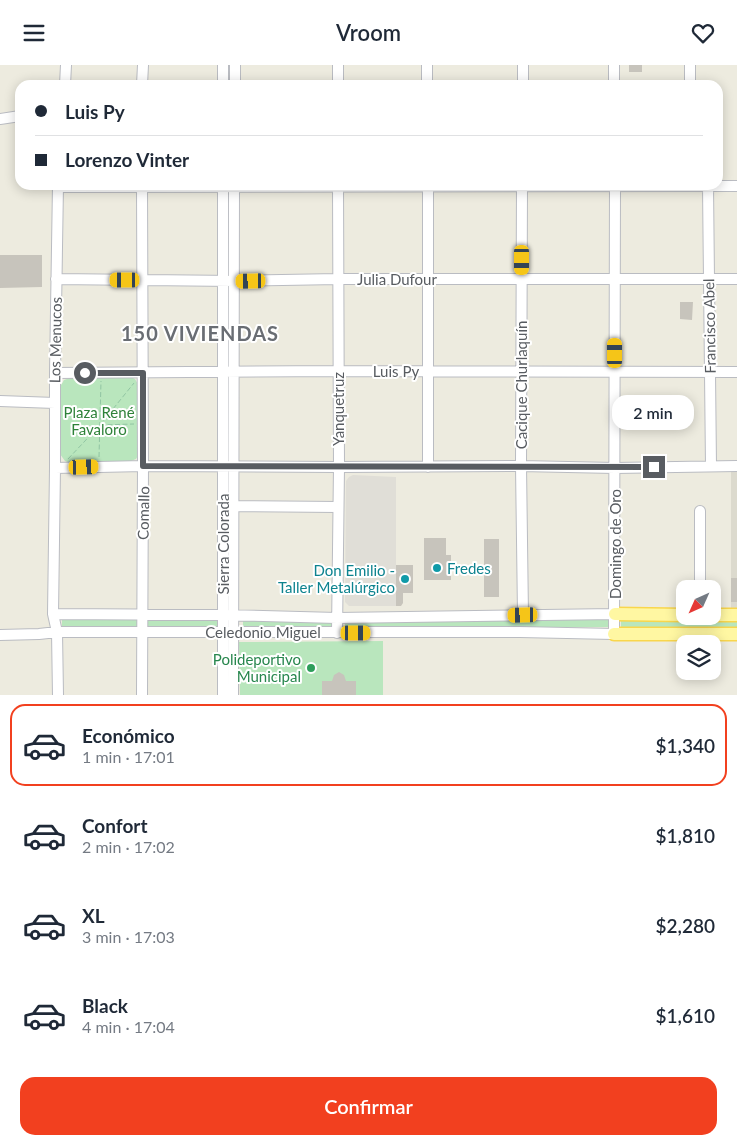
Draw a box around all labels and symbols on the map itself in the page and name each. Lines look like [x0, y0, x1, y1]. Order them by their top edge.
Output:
car [514, 245, 529, 275]
street label: Julia Dufour [357, 270, 437, 288]
car [110, 273, 140, 288]
car [235, 273, 266, 289]
street label: Francisco Abel [699, 278, 719, 374]
street label: Los Menucos [45, 297, 65, 383]
district label: 150 VIVIENDAS [121, 321, 279, 345]
street label: Cacique Churlaquín [512, 321, 530, 449]
car [607, 338, 622, 368]
route start [74, 362, 96, 384]
street label: Luis Py [373, 362, 419, 380]
street label: Yanquetruz [329, 372, 347, 446]
callout: 2 min [613, 395, 695, 429]
park label: Plaza René Favaloro [63, 403, 135, 438]
route end [643, 456, 665, 478]
car [68, 459, 99, 475]
street label: Comallo [134, 486, 152, 540]
street label: Domingo de Oro [606, 489, 624, 599]
street label: Sierra Colorada [214, 494, 232, 594]
place label: Fredes [447, 559, 491, 577]
place label: Don Emilio - Taller Metalúrgico [278, 561, 395, 596]
marker: Fredes [431, 562, 443, 574]
marker: Don Emilio - Taller Metalúrgico [399, 573, 411, 585]
north arrow [676, 580, 721, 625]
car [507, 607, 538, 623]
street label: Celedonio Miguel [205, 623, 321, 641]
car [341, 626, 371, 641]
place label: Polideportivo Municipal [213, 650, 301, 685]
marker: Polideportivo Municipal [305, 662, 317, 674]

